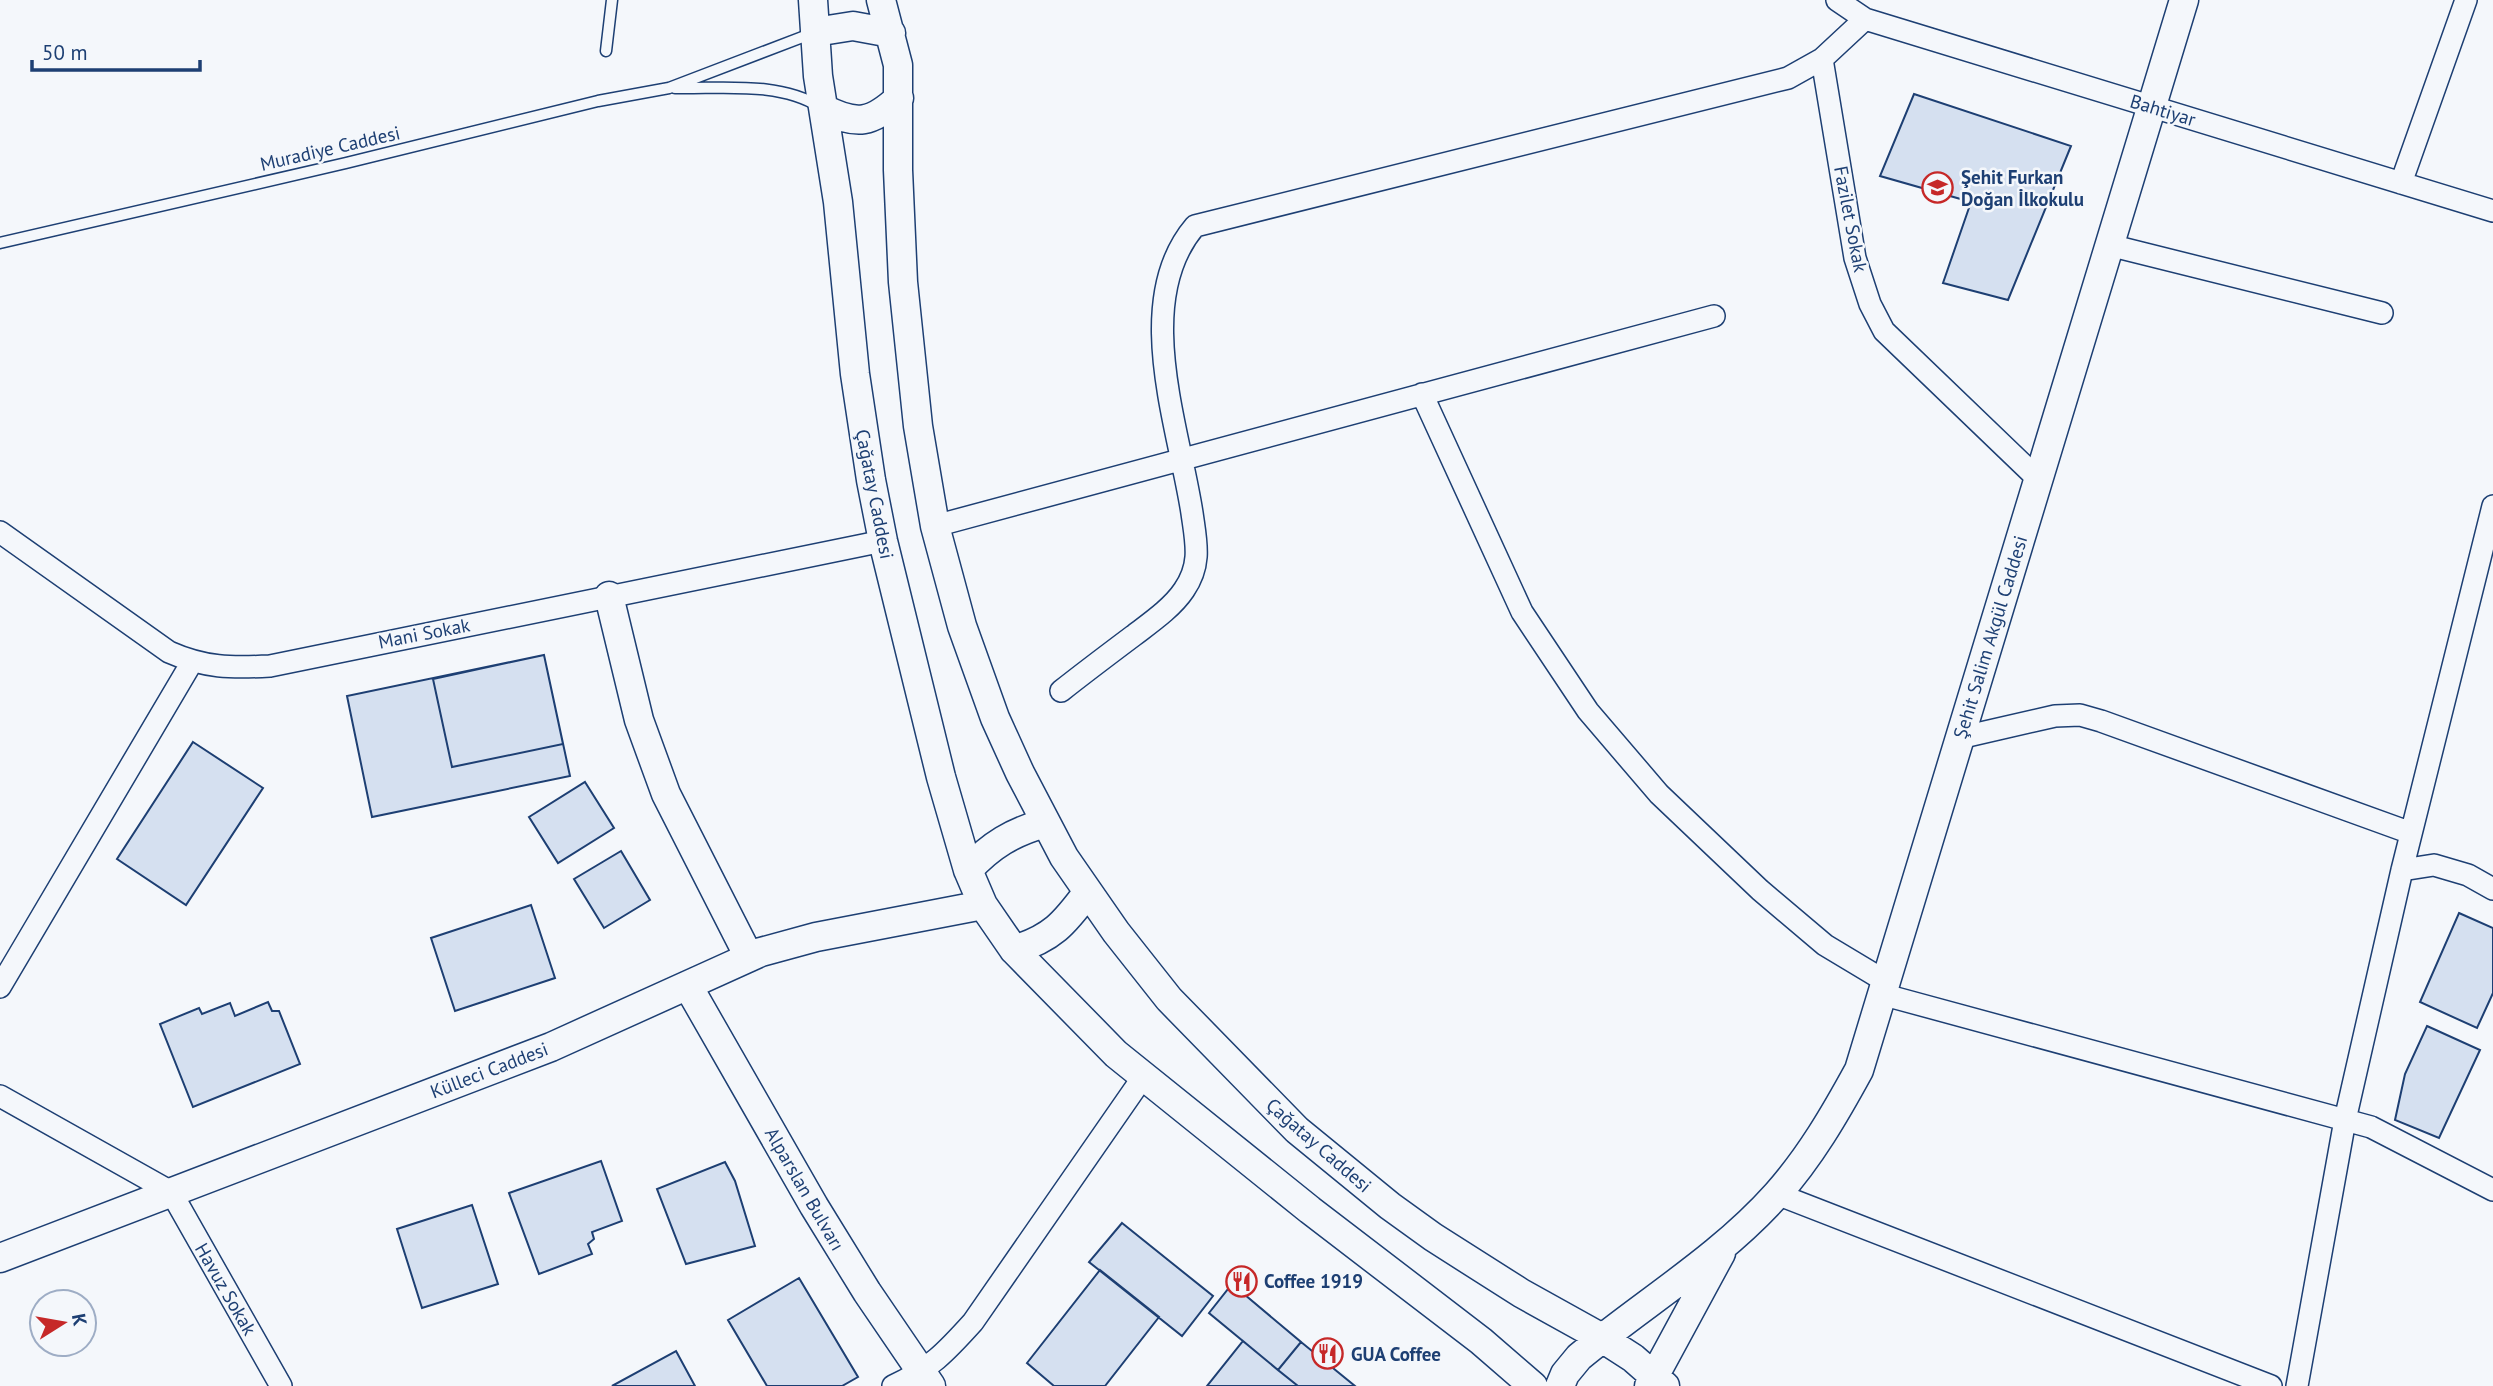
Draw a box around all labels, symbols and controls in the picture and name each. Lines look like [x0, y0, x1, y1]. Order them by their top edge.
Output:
scale bar [32, 28, 200, 72]
text: 50 m [42, 39, 88, 66]
street label: Bahtiyar [2127, 89, 2199, 131]
street label: Muradiye Caddesi [258, 120, 402, 176]
street label: Fazilet Sokak [1829, 164, 1873, 274]
place label: Şehit Furkan Doğan İlkokulu [1961, 165, 2084, 211]
school or university icon: Şehit Furkan Doğan İlkokulu [1921, 171, 1955, 205]
street label: Çağatay Caddesi [851, 427, 899, 561]
street label: Şehit Salim Akgül Caddesi [1948, 533, 2032, 741]
street label: Mani Sokak [376, 612, 472, 654]
street label: Külleci Caddesi [427, 1037, 551, 1103]
street label: Çağatay Caddesi [1261, 1093, 1377, 1197]
street label: Alparslan Bulvarı [760, 1123, 850, 1255]
street label: Havuz Sokak [190, 1239, 262, 1339]
restaurant icon: Coffee 1919 [1224, 1264, 1258, 1298]
place label: Coffee 1919 [1264, 1269, 1363, 1293]
north arrow [28, 1288, 98, 1358]
text: K [67, 1312, 93, 1328]
restaurant icon: GUA Coffee [1311, 1337, 1345, 1371]
place label: GUA Coffee [1351, 1342, 1441, 1366]

